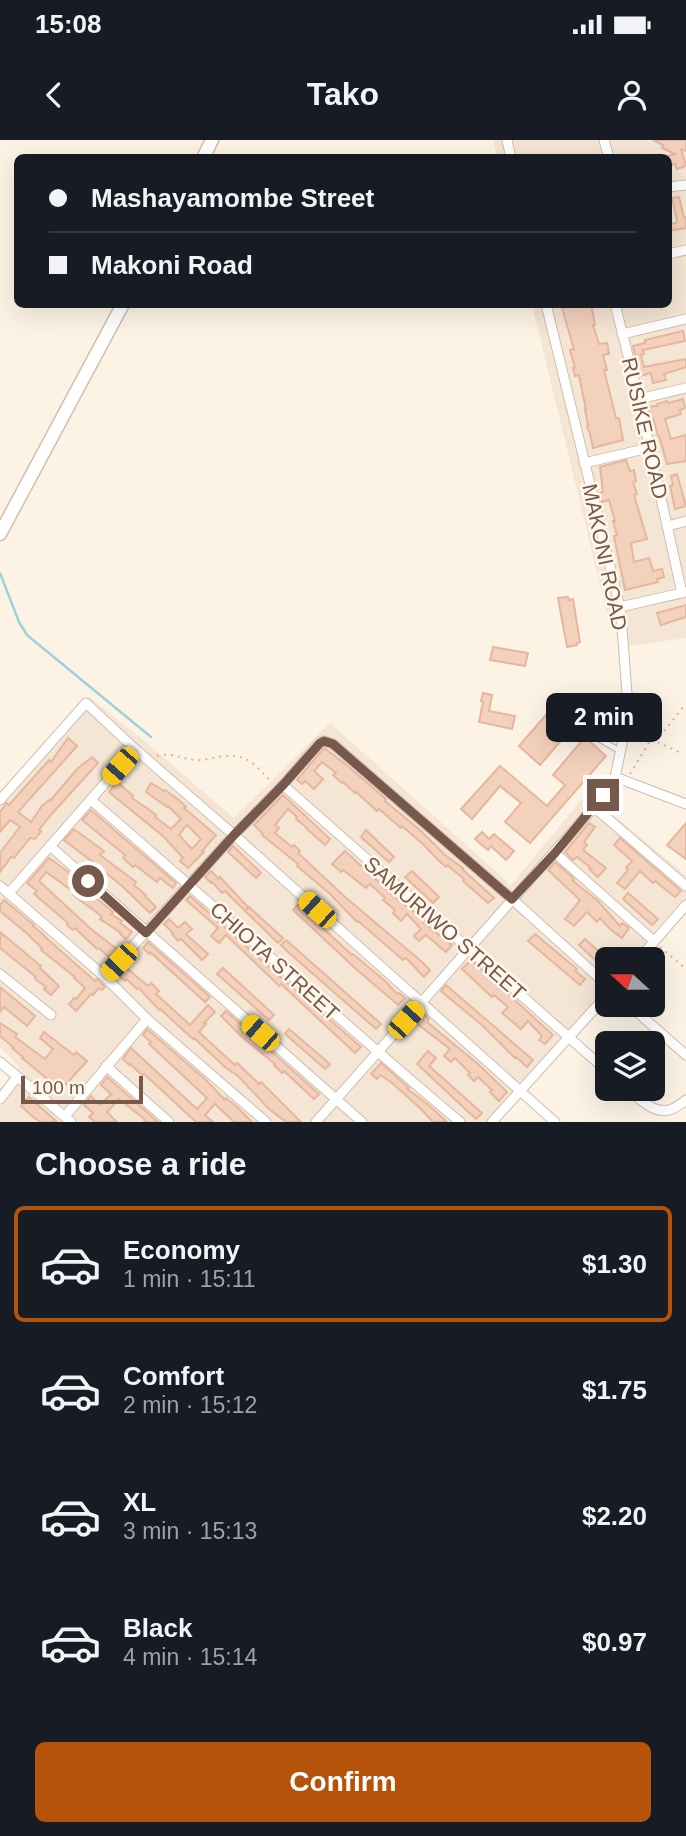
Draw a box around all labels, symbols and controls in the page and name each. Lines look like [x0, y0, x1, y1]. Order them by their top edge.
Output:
text: 15:08 [35, 9, 102, 39]
icon: back [35, 76, 73, 114]
text: Tako [307, 76, 379, 112]
icon: person [613, 76, 651, 114]
text: Mashayamombe Street [91, 183, 374, 213]
text: Makoni Road [91, 250, 253, 280]
street label: RUSIKE ROAD [618, 355, 672, 501]
street label: MAKONI ROAD [578, 482, 632, 632]
callout: 2 min [545, 694, 661, 742]
text: 2 min [574, 704, 634, 730]
car [99, 743, 142, 789]
route end [587, 779, 619, 811]
street label: SAMURIWO STREET [360, 852, 531, 1005]
route start [72, 865, 104, 897]
car [295, 888, 340, 932]
street label: CHIOTA STREET [206, 897, 344, 1025]
car [97, 939, 142, 985]
north arrow [595, 947, 665, 1017]
map controls [595, 947, 665, 1101]
car [385, 997, 428, 1043]
car [238, 1011, 283, 1055]
button: layers [595, 1031, 665, 1101]
scale bar [21, 1073, 144, 1105]
text: 100 m [32, 1077, 85, 1098]
text: Choose a ride [35, 1146, 247, 1182]
icon: car [39, 1233, 102, 1296]
text: Economy [123, 1235, 240, 1265]
text: $1.30 [582, 1249, 647, 1279]
text: 1 min · 15:11 [123, 1266, 256, 1292]
icon: car [39, 1359, 102, 1422]
text: Comfort [123, 1361, 224, 1391]
text: $1.75 [582, 1375, 647, 1405]
text: 2 min · 15:12 [123, 1392, 257, 1418]
icon: car [39, 1485, 102, 1548]
text: XL [123, 1487, 156, 1517]
text: $2.20 [582, 1501, 647, 1531]
text: 3 min · 15:13 [123, 1518, 257, 1544]
icon: car [39, 1611, 102, 1674]
text: Black [123, 1613, 192, 1643]
text: $0.97 [582, 1627, 647, 1657]
text: 4 min · 15:14 [123, 1644, 257, 1670]
button: Confirm [35, 1742, 651, 1822]

